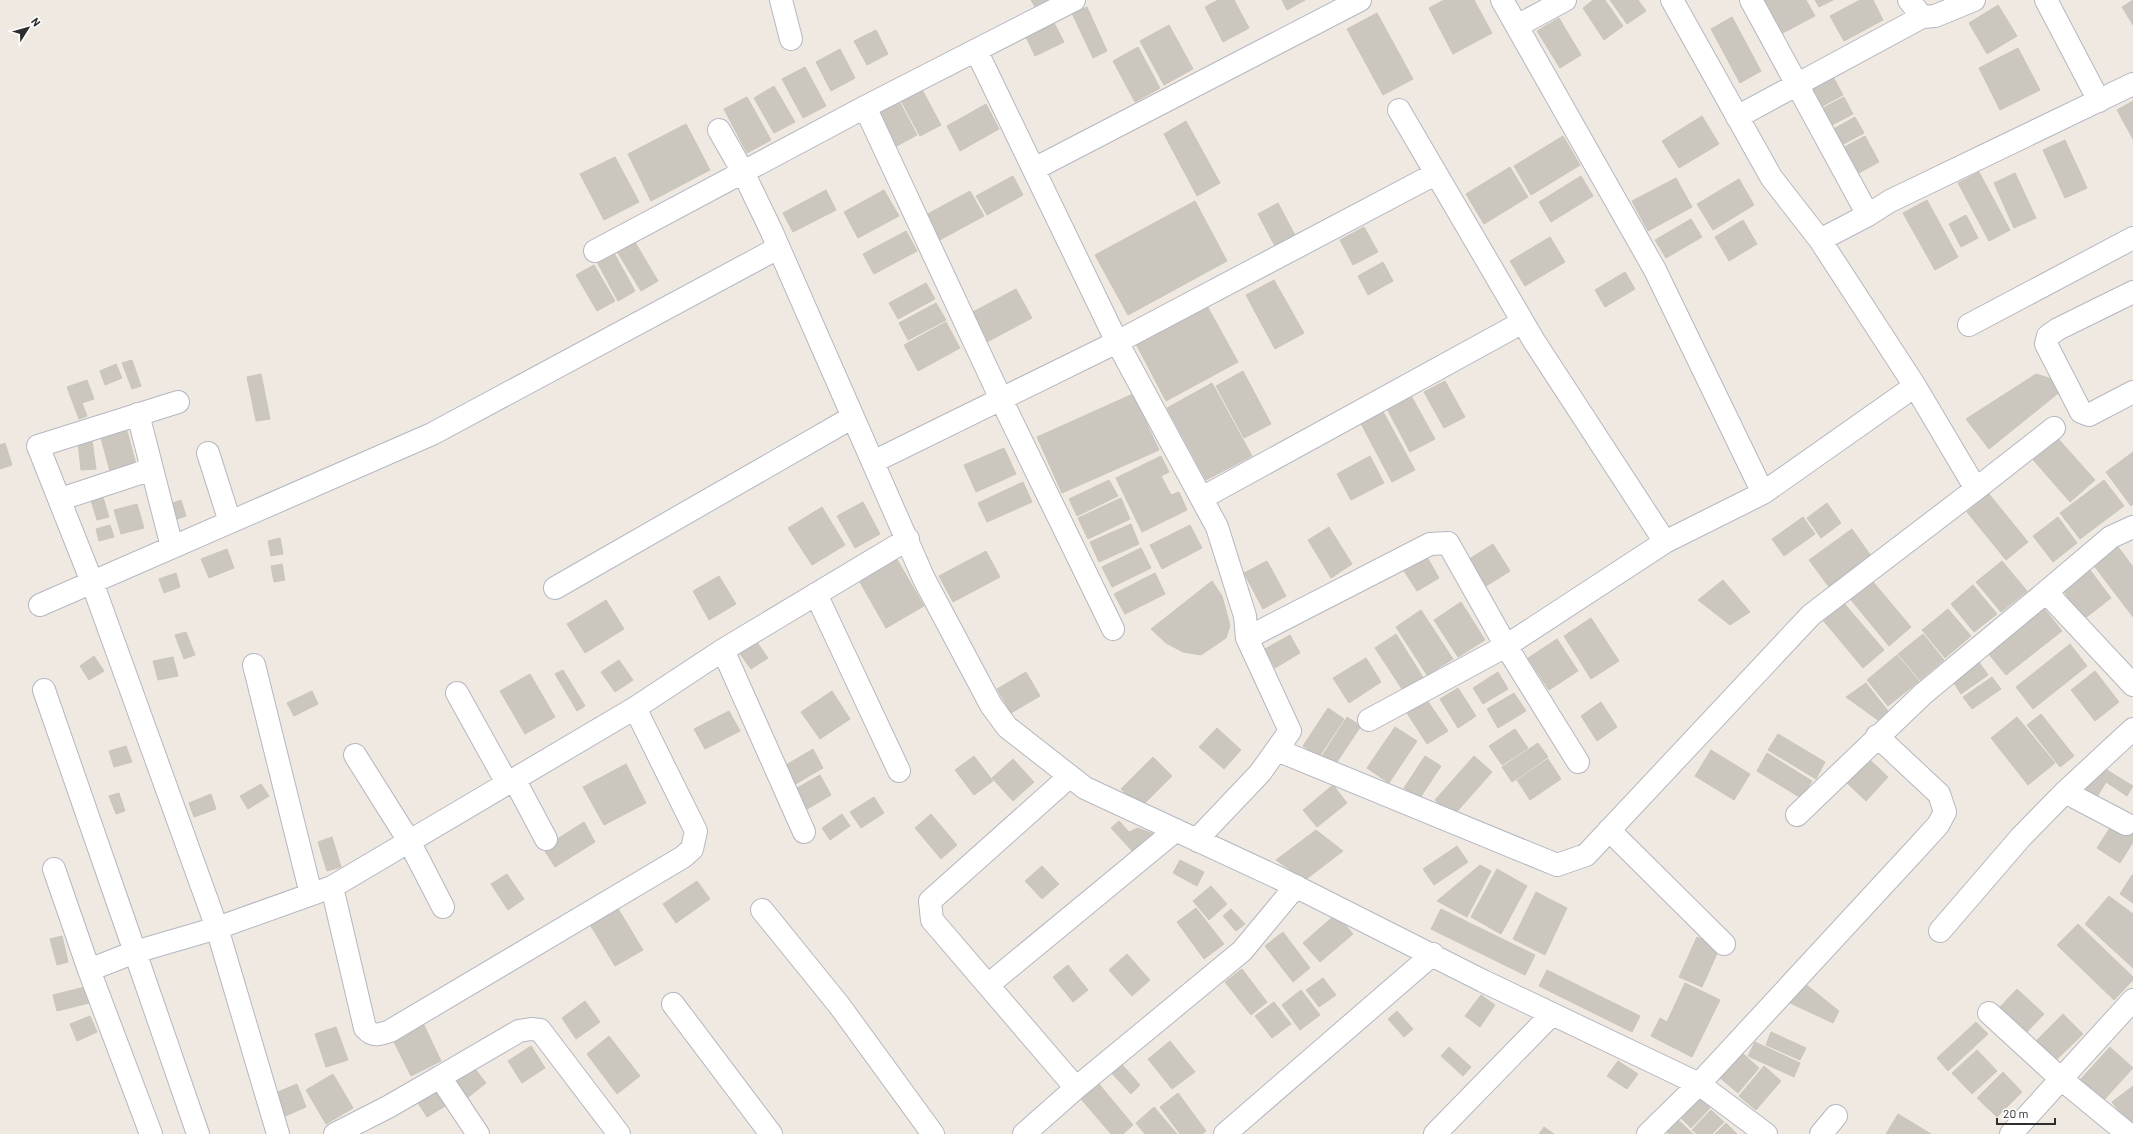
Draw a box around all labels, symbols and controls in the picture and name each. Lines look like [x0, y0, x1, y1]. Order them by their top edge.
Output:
north arrow [8, 8, 48, 48]
text: N [29, 15, 44, 29]
scale bar [1997, 1100, 2055, 1126]
text: 20 m [2003, 1106, 2029, 1120]

